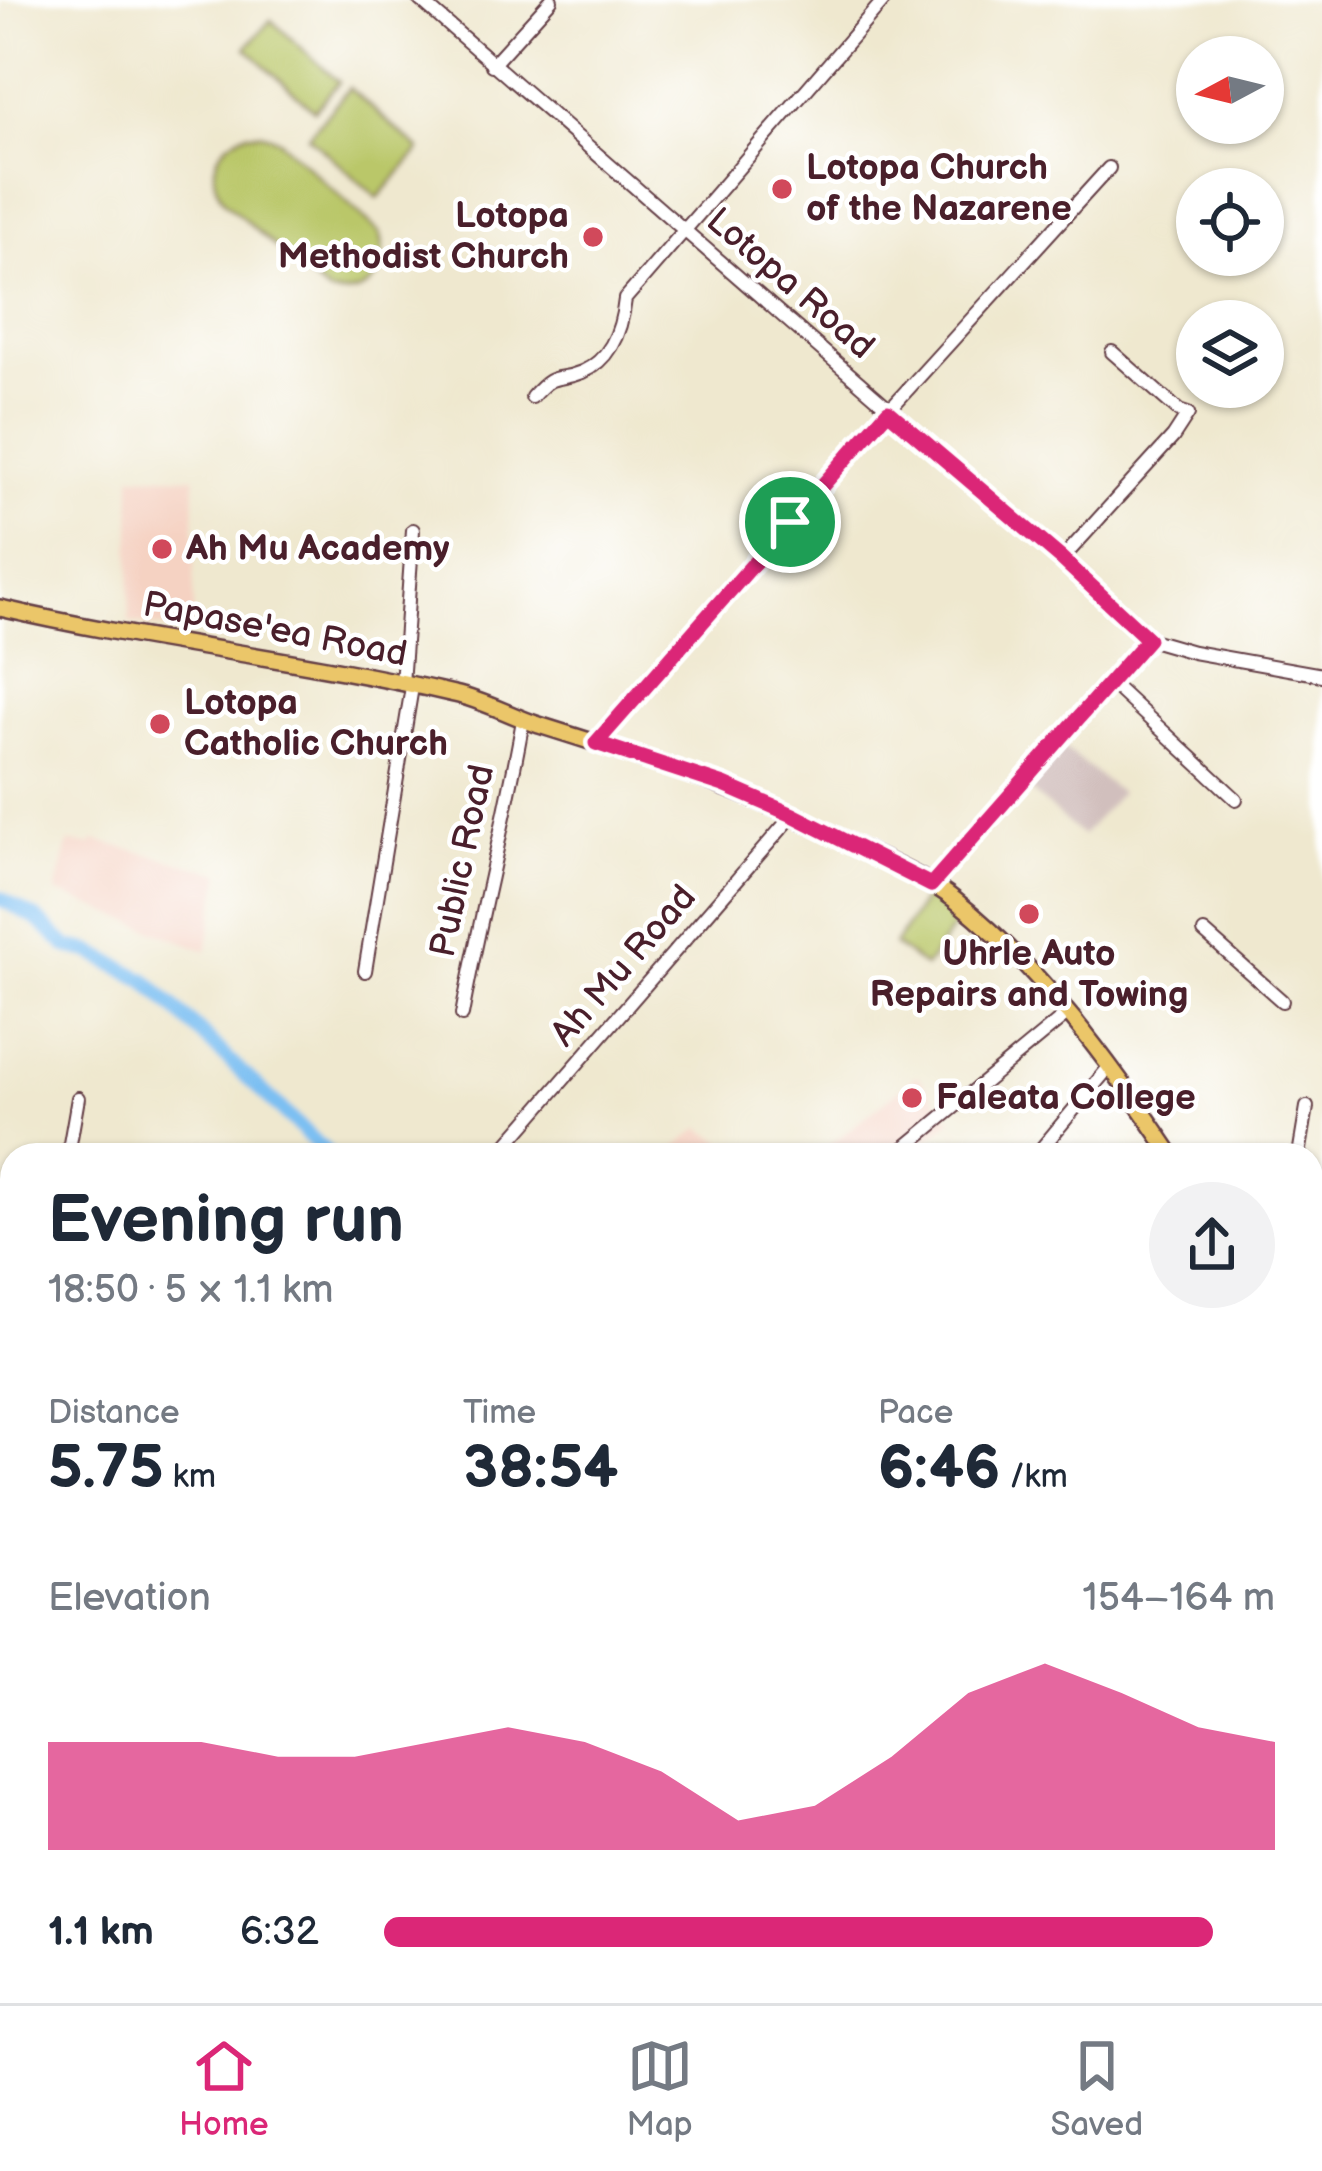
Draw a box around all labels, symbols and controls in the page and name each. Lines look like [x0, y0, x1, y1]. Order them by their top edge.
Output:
north arrow [1176, 36, 1284, 144]
map controls [1176, 36, 1284, 408]
place label: Lotopa Church of the Nazarene [806, 147, 1072, 231]
button: locate [1176, 168, 1284, 276]
marker: Lotopa Church of the Nazarene [769, 176, 795, 202]
place label: Lotopa Methodist Church [278, 195, 569, 279]
street label: Lotopa Road [697, 200, 883, 368]
marker: Lotopa Methodist Church [580, 224, 606, 250]
button: layers [1176, 300, 1284, 408]
pin [739, 471, 841, 573]
icon: arrive [757, 489, 823, 555]
place label: Ah Mu Academy [185, 528, 450, 571]
marker: Ah Mu Academy [149, 536, 175, 562]
street label: Papase'ea Road [139, 583, 411, 677]
place label: Lotopa Catholic Church [184, 682, 448, 766]
marker: Lotopa Catholic Church [147, 711, 173, 737]
street label: Public Road [422, 761, 504, 961]
street label: Ah Mu Road [542, 877, 706, 1055]
marker: Uhrle Auto Repairs and Towing [1016, 901, 1042, 927]
place label: Uhrle Auto Repairs and Towing [870, 933, 1188, 1017]
place label: Faleata College [936, 1077, 1196, 1120]
marker: Faleata College [899, 1085, 925, 1111]
text: Evening run [48, 1182, 404, 1261]
button: share [1149, 1182, 1275, 1308]
text: 18:50 · 5 × 1.1 km [48, 1267, 333, 1314]
text: Distance [48, 1393, 180, 1433]
text: Time [463, 1393, 536, 1433]
text: Pace [878, 1393, 953, 1433]
text: 5.75 [48, 1433, 164, 1505]
text: 38:54 [463, 1433, 618, 1505]
text: 6:46 [878, 1433, 1000, 1505]
text: km [164, 1457, 216, 1497]
text: /km [1000, 1457, 1068, 1497]
text: Elevation [48, 1575, 211, 1622]
text: 154–164 m [1083, 1575, 1275, 1622]
text: 1.1 km [48, 1909, 154, 1956]
text: 6:32 [240, 1909, 319, 1956]
tab: Home [179, 2033, 269, 2145]
tab: Map [626, 2033, 693, 2145]
tab: Saved [1051, 2033, 1143, 2145]

